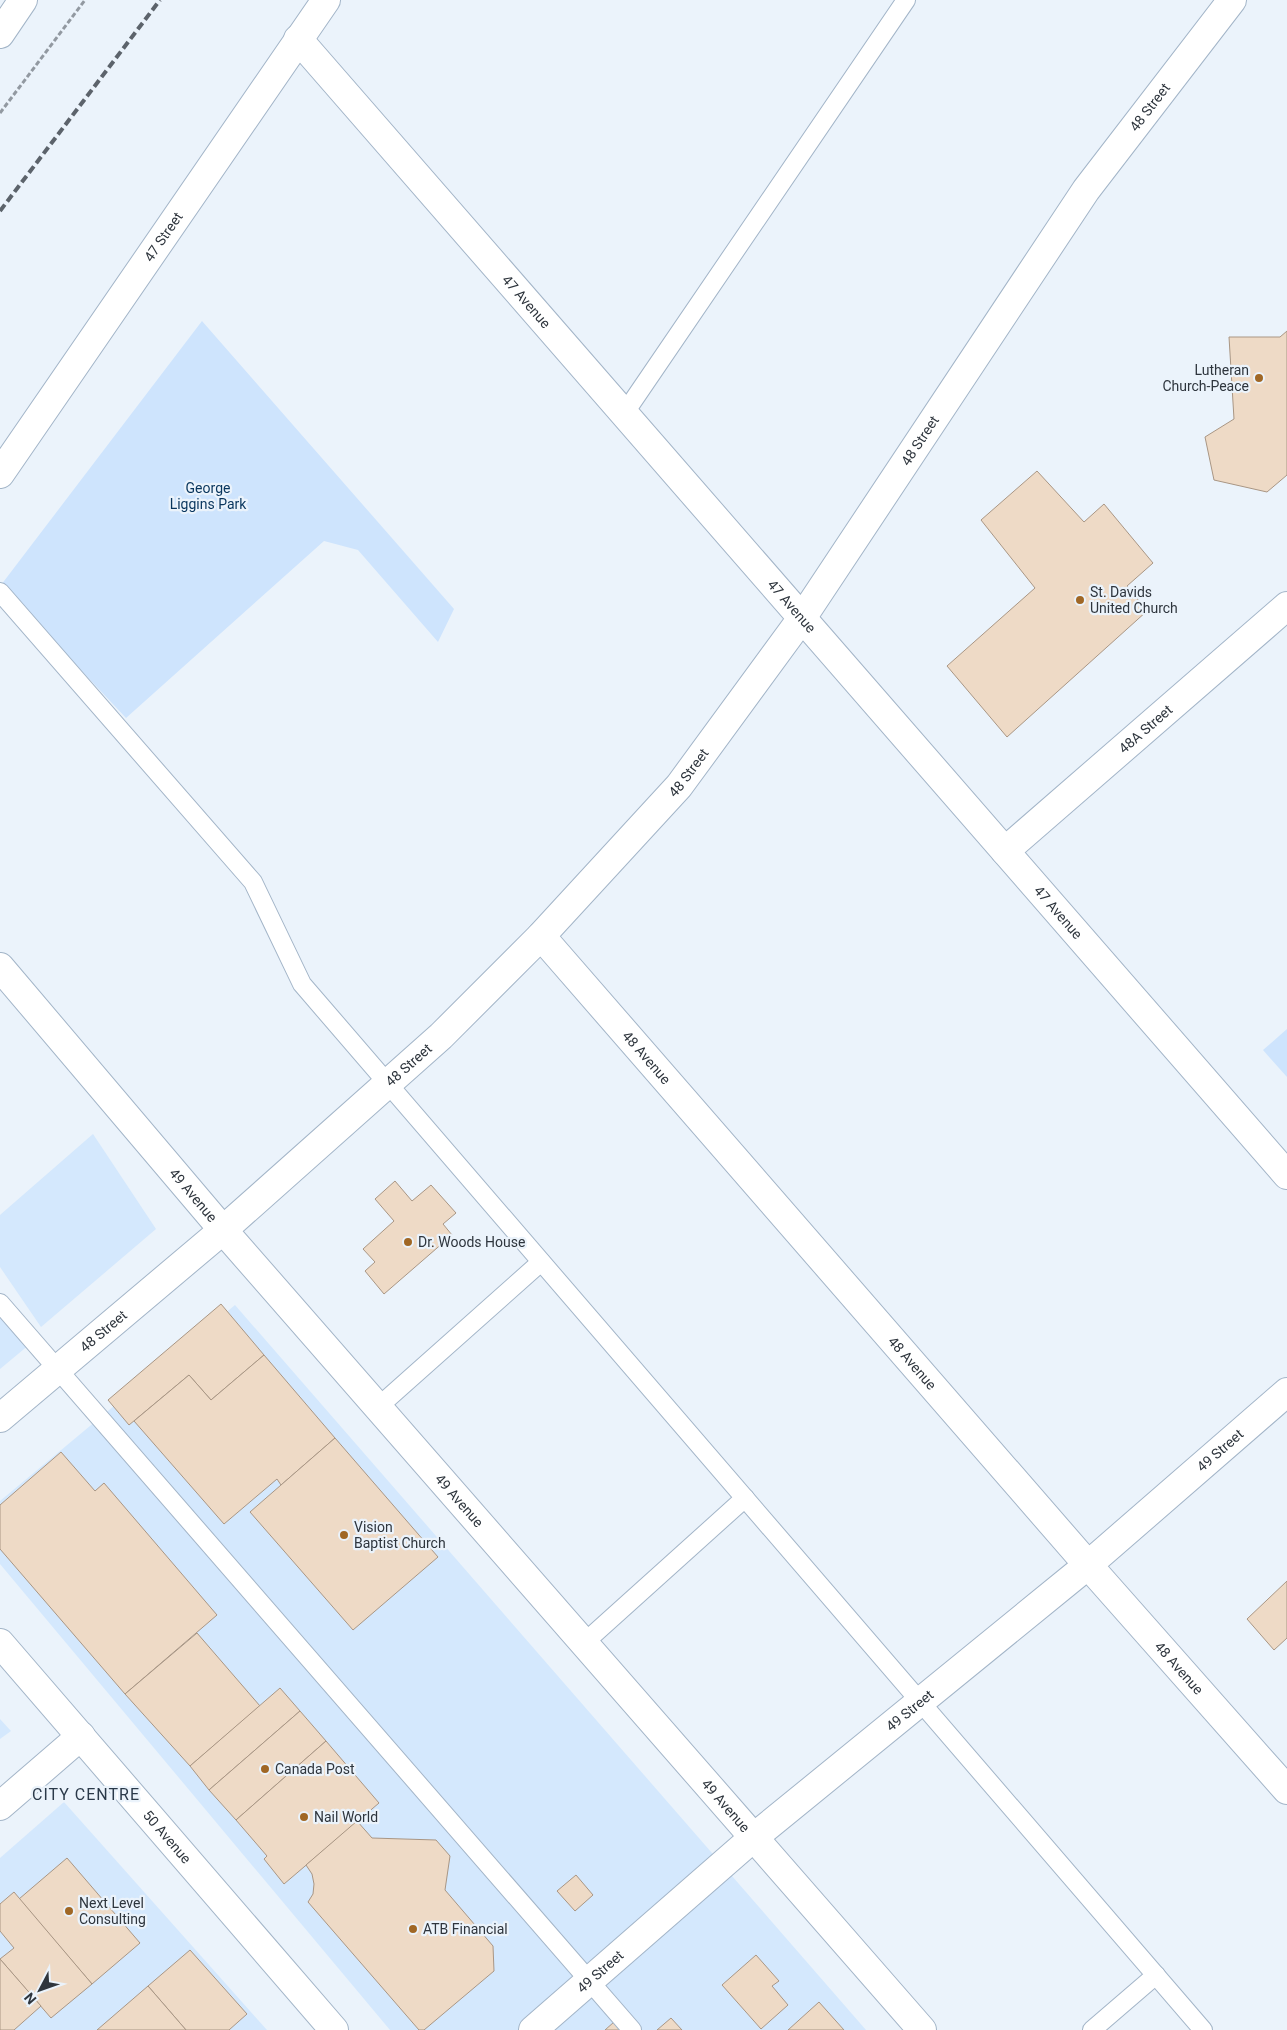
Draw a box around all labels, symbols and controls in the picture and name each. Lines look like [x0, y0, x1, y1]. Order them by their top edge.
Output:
street label: 48 Street [1126, 80, 1173, 134]
street label: 47 Street [141, 209, 186, 264]
street label: 47 Avenue [499, 272, 554, 331]
place label: Lutheran Church-Peace [1162, 362, 1249, 394]
marker: Lutheran Church-Peace [1253, 372, 1265, 384]
street label: 48 Street [898, 412, 942, 468]
park label: George Liggins Park [170, 480, 247, 512]
street label: 47 Avenue [764, 576, 819, 636]
place label: St. Davids United Church [1090, 584, 1178, 616]
marker: St. Davids United Church [1074, 594, 1086, 606]
street label: 48A Street [1115, 701, 1176, 756]
street label: 48 Street [665, 745, 712, 800]
street label: 47 Avenue [1031, 883, 1086, 942]
street label: 48 Avenue [619, 1028, 674, 1087]
street label: 48 Street [382, 1040, 435, 1090]
street label: 49 Avenue [166, 1165, 221, 1225]
place label: Dr. Woods House [418, 1234, 525, 1250]
marker: Dr. Woods House [402, 1236, 414, 1248]
street label: 48 Street [77, 1306, 130, 1355]
street label: 48 Avenue [885, 1333, 940, 1393]
street label: 49 Street [1193, 1426, 1247, 1475]
street label: 49 Avenue [432, 1471, 487, 1530]
place label: Vision Baptist Church [354, 1519, 446, 1551]
marker: Vision Baptist Church [338, 1529, 350, 1541]
street label: 48 Avenue [1151, 1638, 1207, 1698]
street label: 49 Street [883, 1686, 937, 1734]
place label: Canada Post [275, 1761, 355, 1777]
marker: Canada Post [259, 1763, 271, 1775]
street label: 49 Avenue [698, 1776, 753, 1835]
district label: CITY CENTRE [32, 1785, 140, 1804]
street label: 50 Avenue [140, 1807, 195, 1867]
place label: Nail World [314, 1809, 378, 1825]
marker: Nail World [298, 1811, 310, 1823]
place label: Next Level Consulting [79, 1895, 146, 1927]
marker: Next Level Consulting [63, 1905, 75, 1917]
place label: ATB Financial [423, 1921, 508, 1937]
marker: ATB Financial [407, 1923, 419, 1935]
street label: 49 Street [574, 1947, 627, 1996]
north arrow [15, 1965, 65, 2015]
text: N [21, 1990, 39, 2008]

